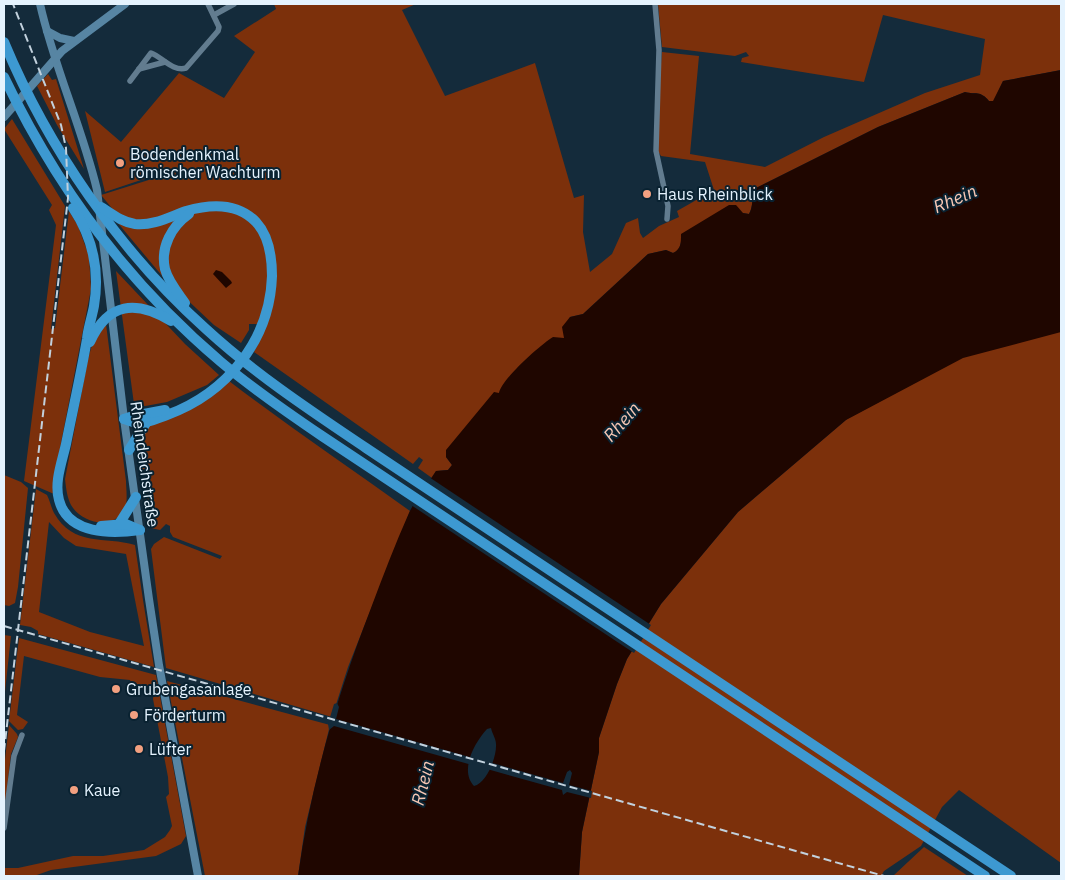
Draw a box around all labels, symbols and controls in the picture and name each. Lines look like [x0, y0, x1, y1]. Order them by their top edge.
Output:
place label: Bodendenkmal römischer Wachturm [130, 144, 280, 182]
marker: Bodendenkmal römischer Wachturm [114, 157, 126, 169]
water label: Rhein [929, 179, 980, 218]
place label: Haus Rheinblick [657, 184, 773, 204]
marker: Haus Rheinblick [641, 188, 653, 200]
water label: Rhein [598, 397, 645, 446]
street label: Rheindeichstraße [126, 400, 164, 529]
place label: Grubengasanlage [126, 679, 252, 699]
marker: Grubengasanlage [110, 683, 122, 695]
place label: Förderturm [144, 705, 226, 725]
marker: Förderturm [128, 709, 140, 721]
place label: Lüfter [149, 739, 191, 759]
marker: Lüfter [133, 743, 145, 755]
water label: Rhein [406, 758, 439, 808]
place label: Kaue [84, 780, 121, 800]
marker: Kaue [68, 784, 80, 796]

